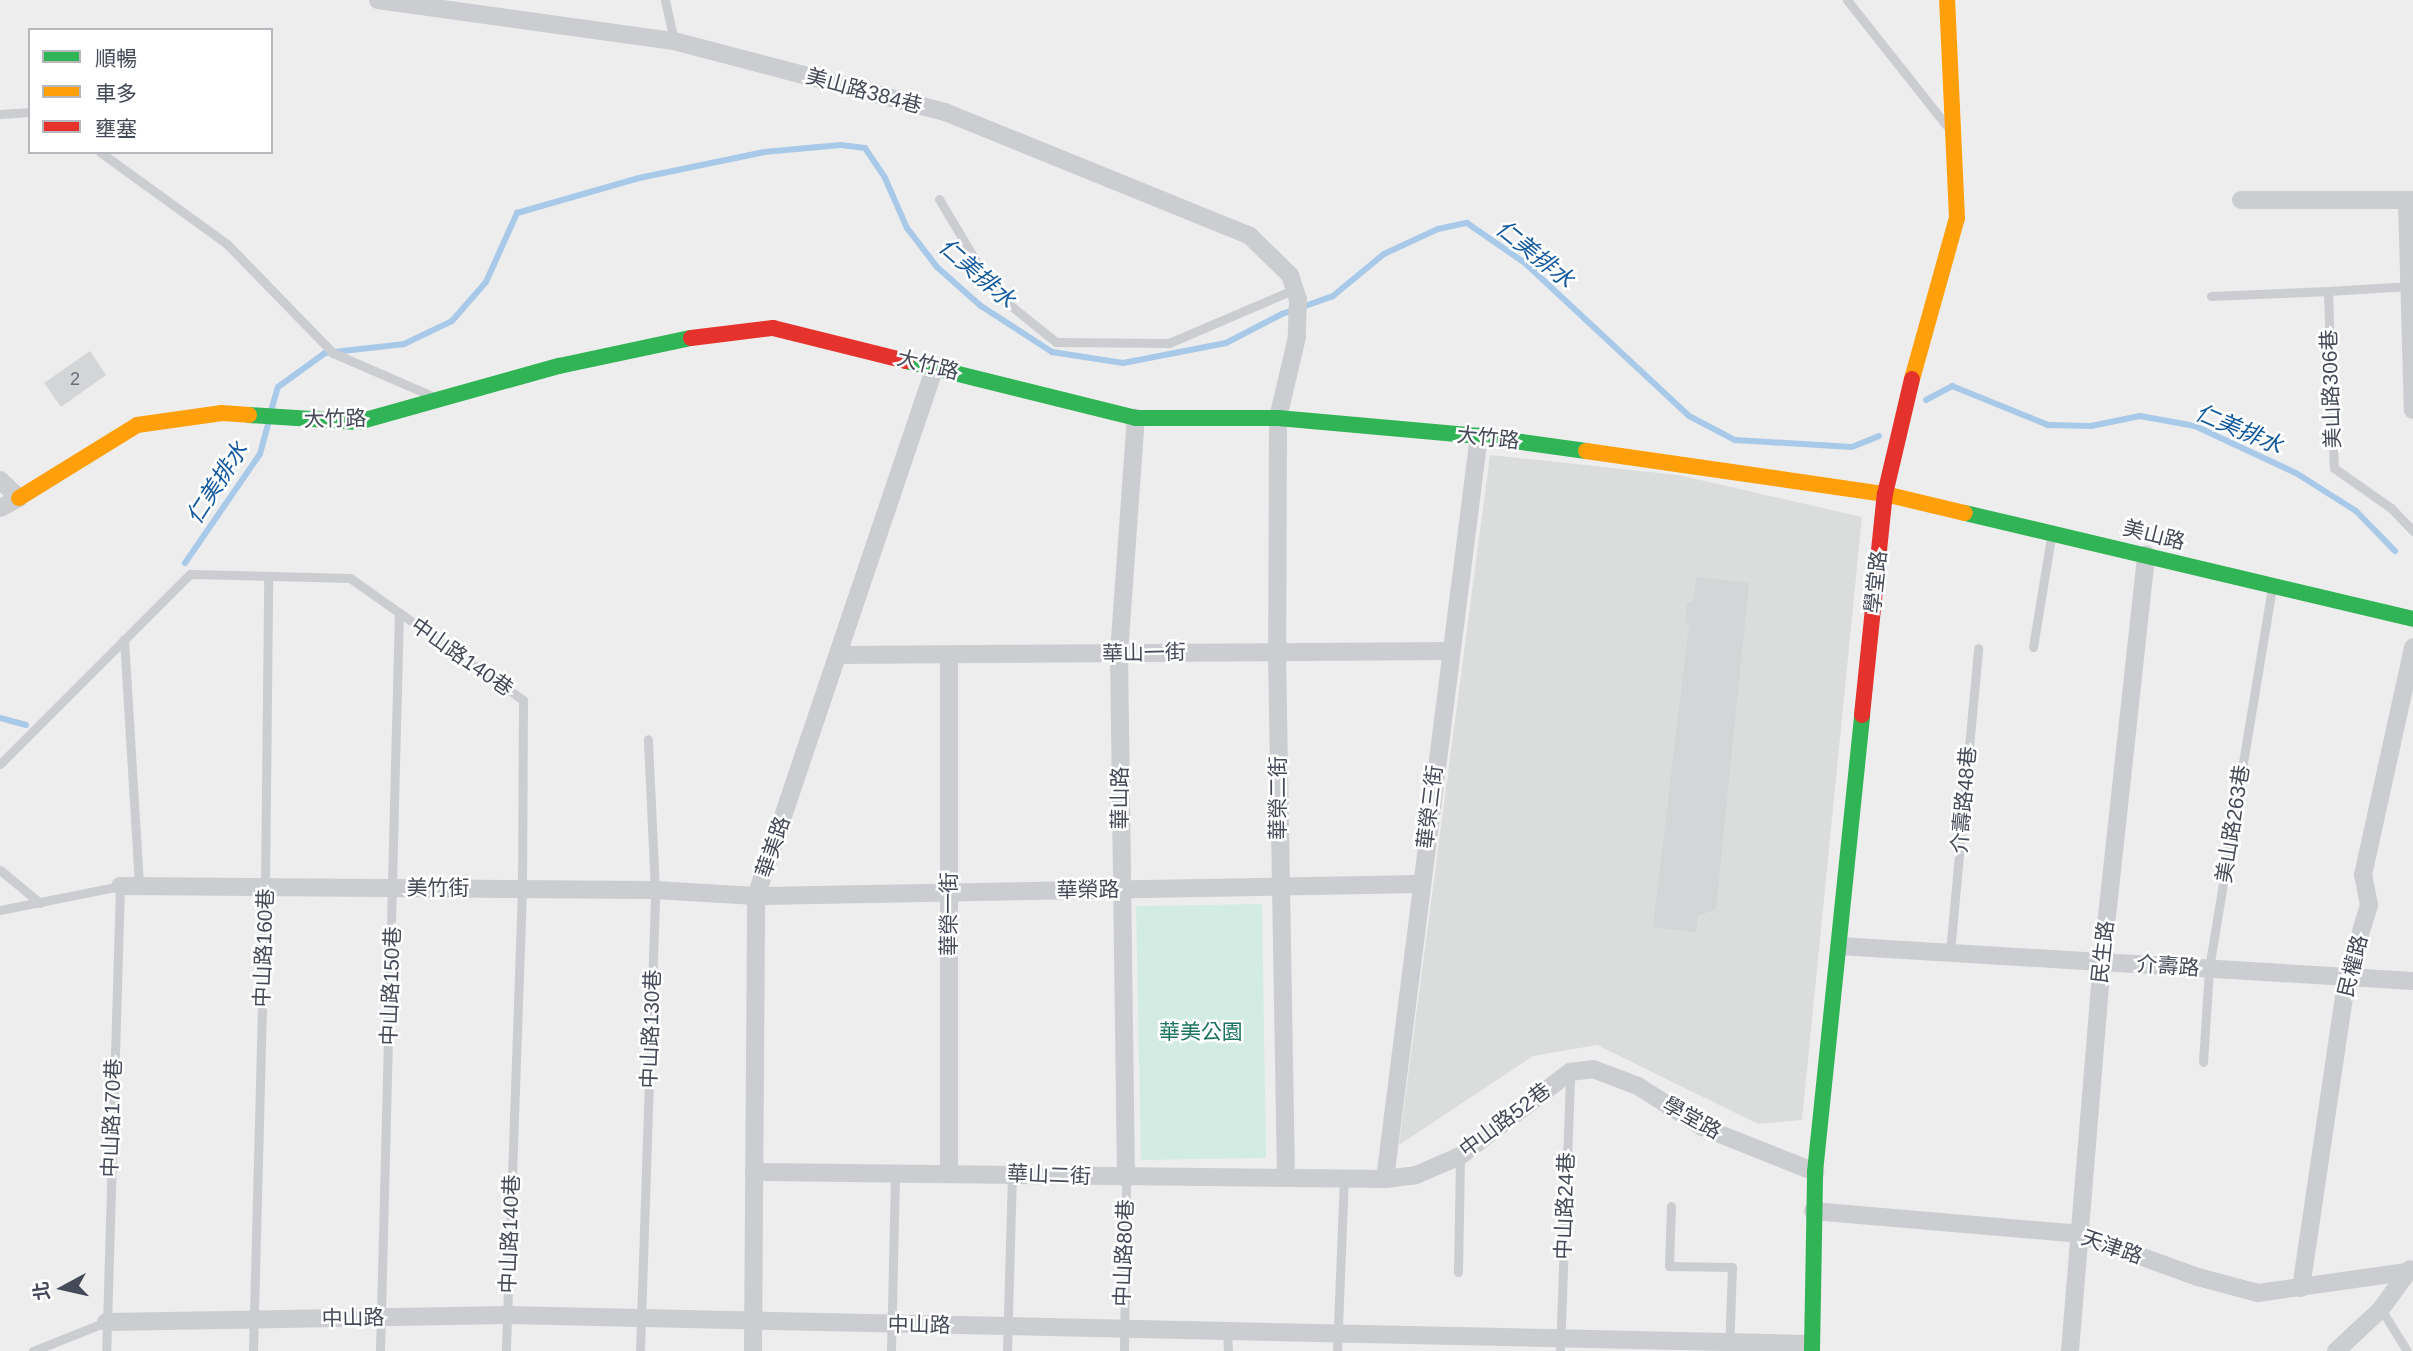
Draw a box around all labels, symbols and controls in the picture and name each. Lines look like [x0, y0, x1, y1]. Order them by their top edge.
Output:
legend [28, 28, 273, 154]
text: 順暢 [95, 47, 137, 70]
street label: 美山路384巷 [803, 63, 925, 119]
text: 車多 [95, 82, 137, 105]
text: 壅塞 [95, 117, 137, 140]
water label: 仁美排水 [1491, 214, 1579, 294]
water label: 仁美排水 [933, 232, 1021, 314]
street label: 美山路306巷 [2316, 329, 2346, 449]
street label: 大竹路 [894, 345, 962, 385]
house number: 2 [70, 368, 80, 390]
water label: 仁美排水 [2191, 398, 2287, 460]
street label: 大竹路 [303, 406, 367, 432]
street label: 大竹路 [1455, 422, 1521, 454]
water label: 仁美排水 [180, 437, 254, 529]
street label: 美山路 [2120, 515, 2188, 555]
street label: 學堂路 [1860, 549, 1892, 615]
street label: 中山路140巷 [406, 613, 518, 701]
street label: 華山一街 [1102, 640, 1186, 666]
street label: 介壽路48巷 [1947, 745, 1981, 855]
street label: 華榮二街 [1265, 756, 1291, 840]
street label: 美山路263巷 [2211, 763, 2255, 885]
street label: 華榮三街 [1412, 764, 1448, 850]
street label: 華山路 [1107, 767, 1133, 829]
street label: 華美路 [751, 813, 795, 881]
street label: 華榮一街 [936, 872, 962, 956]
street label: 美竹街 [407, 875, 469, 901]
street label: 華榮路 [1056, 877, 1120, 903]
street label: 中山路160巷 [249, 888, 279, 1008]
street label: 民生路 [2087, 919, 2119, 985]
street label: 中山路150巷 [376, 926, 406, 1046]
street label: 民權路 [2333, 932, 2373, 1000]
street label: 介壽路 [2136, 951, 2200, 981]
street label: 中山路130巷 [636, 969, 666, 1089]
park label: 華美公園 [1159, 1019, 1243, 1045]
street label: 中山路170巷 [97, 1058, 127, 1178]
street label: 中山路52巷 [1455, 1078, 1555, 1162]
street label: 學堂路 [1658, 1092, 1726, 1144]
street label: 中山路24巷 [1551, 1152, 1579, 1260]
street label: 華山二街 [1007, 1161, 1091, 1189]
street label: 中山路140巷 [495, 1174, 525, 1294]
street label: 中山路80巷 [1110, 1199, 1138, 1307]
street label: 天津路 [2078, 1225, 2146, 1269]
north arrow [28, 1253, 98, 1323]
text: 北 [30, 1280, 53, 1302]
street label: 中山路 [321, 1305, 385, 1331]
street label: 中山路 [887, 1312, 951, 1338]

